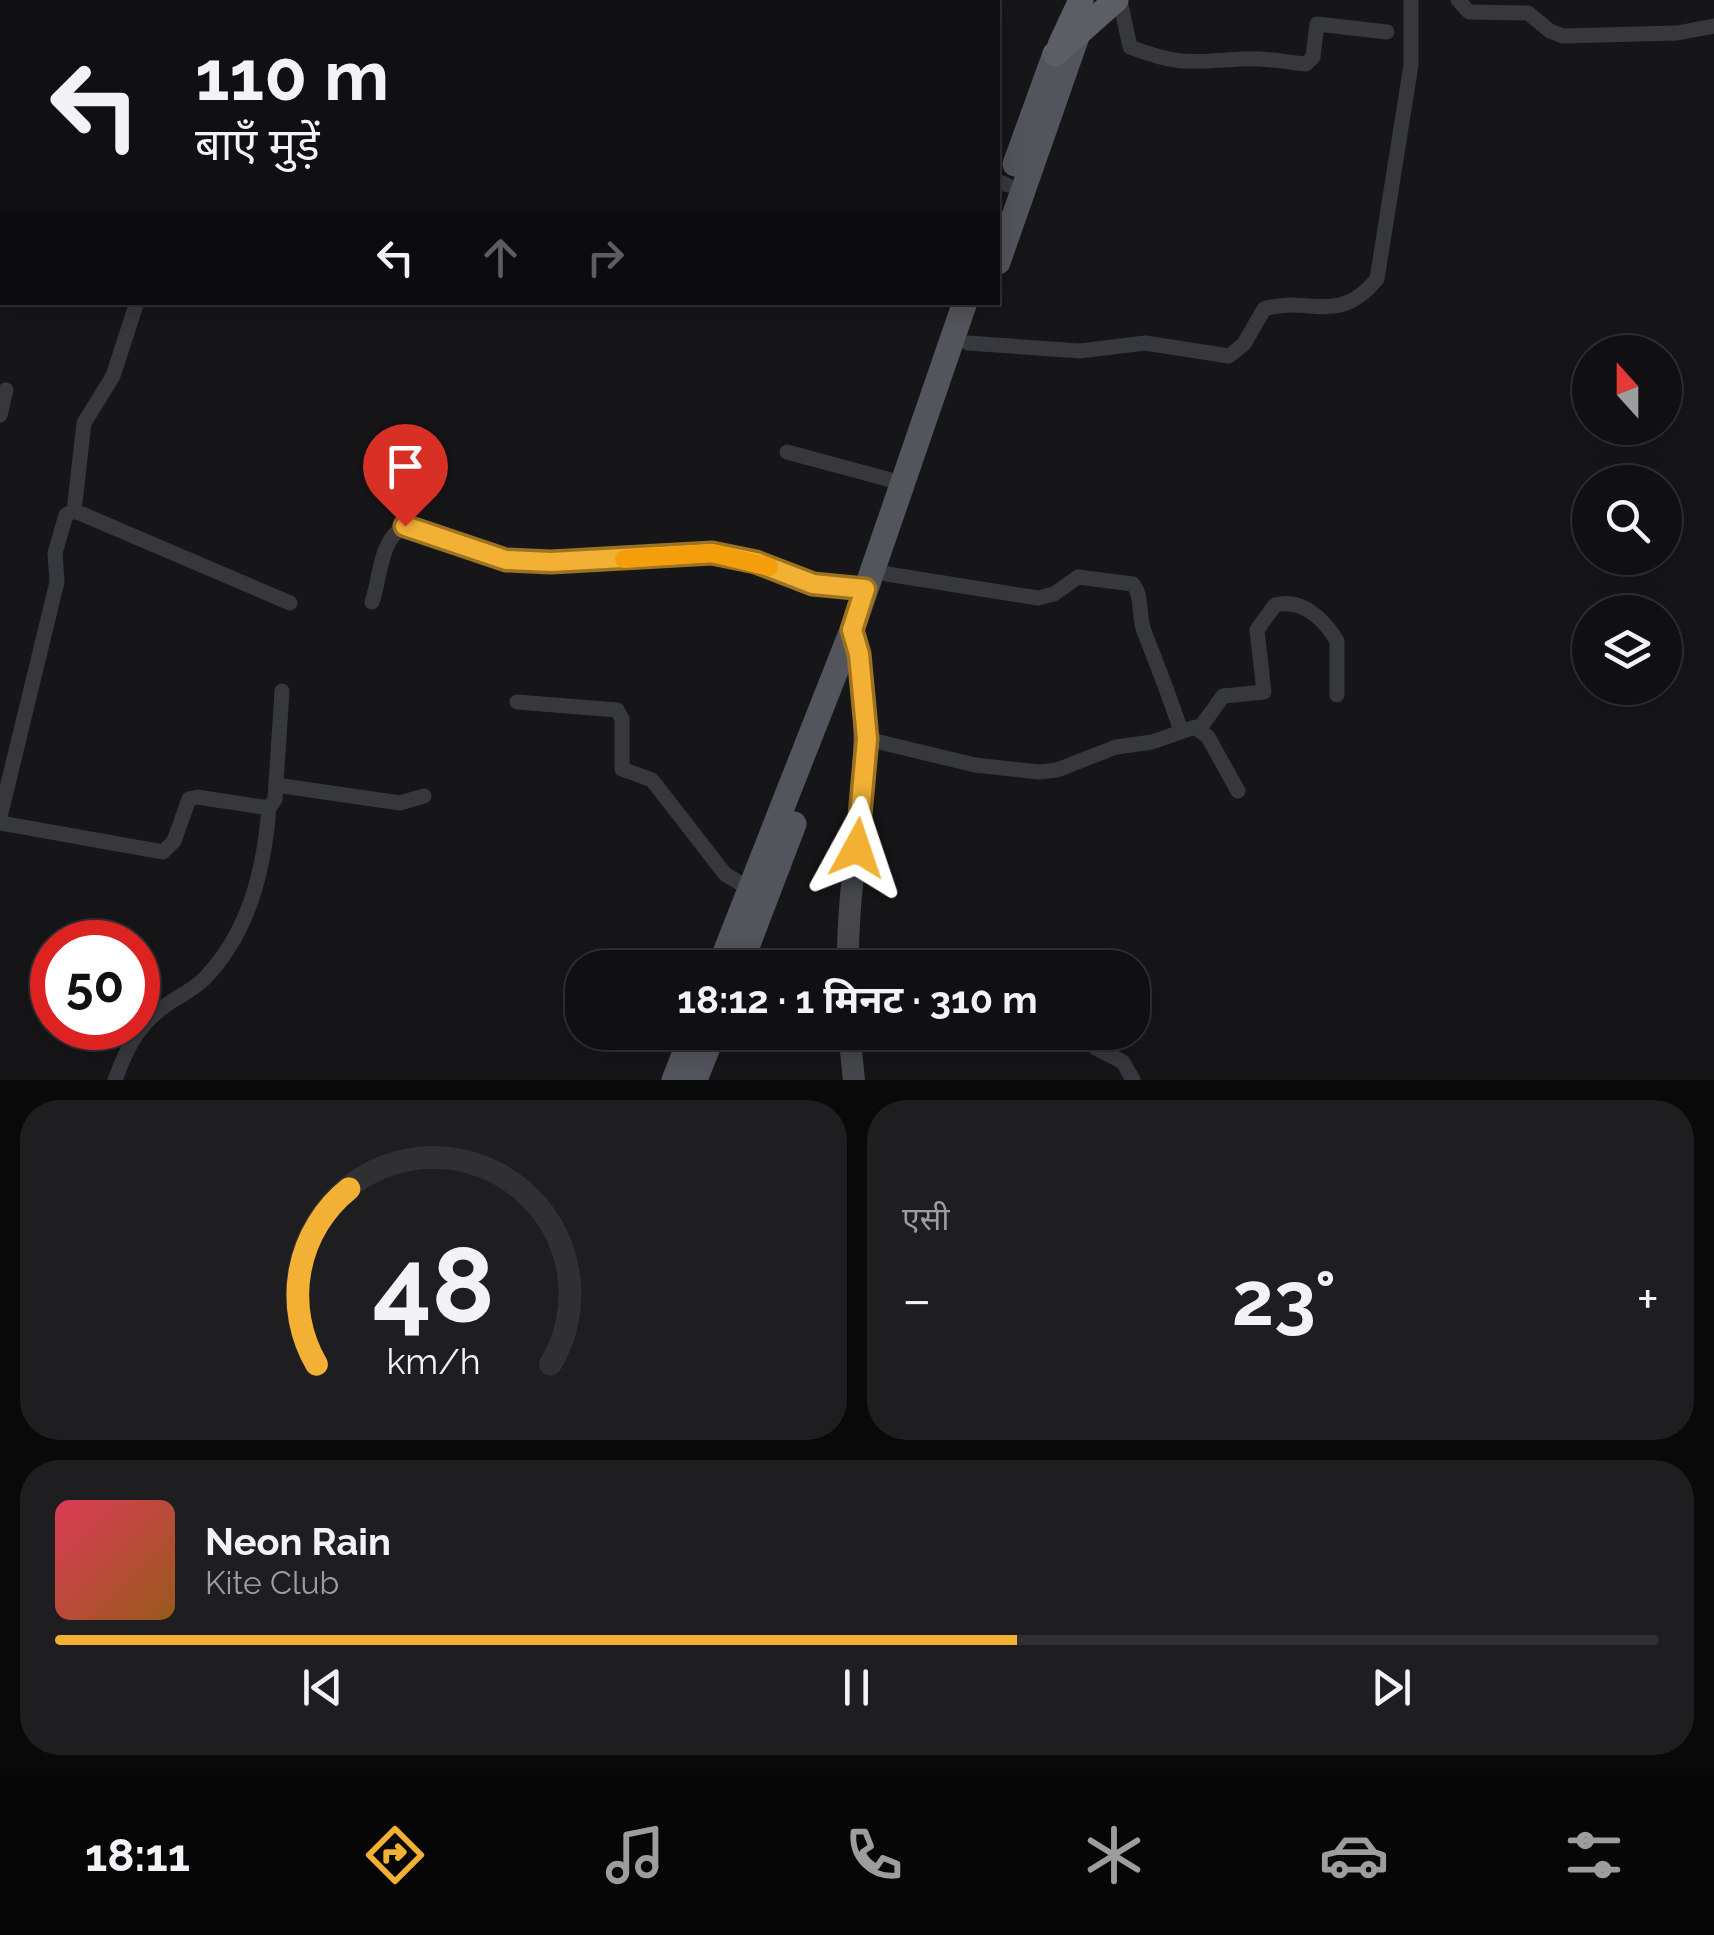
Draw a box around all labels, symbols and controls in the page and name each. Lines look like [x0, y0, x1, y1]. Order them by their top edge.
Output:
text: 110 m [195, 34, 389, 116]
icon: left [30, 40, 160, 170]
text: बाएँ मुड़ें [195, 118, 320, 171]
icon: left [368, 230, 423, 285]
icon: ahead [473, 230, 528, 285]
icon: right [578, 230, 633, 285]
north arrow [1572, 335, 1682, 445]
map controls [1572, 335, 1682, 705]
pin [363, 424, 448, 527]
icon: arrive [378, 439, 433, 494]
button: search [1572, 465, 1682, 575]
button: layers [1572, 595, 1682, 705]
position arrow [805, 796, 909, 900]
speed limit sign: 50 [30, 920, 160, 1050]
text: 18:12 · 1 मिनट · 310 m [677, 977, 1038, 1022]
text: एसी [902, 1200, 950, 1237]
text: 48 [372, 1224, 495, 1346]
text: 23° [1232, 1254, 1336, 1343]
text: − [902, 1267, 932, 1332]
text: + [1636, 1267, 1659, 1332]
text: km/h [386, 1340, 481, 1382]
text: Neon Rain [205, 1519, 391, 1564]
text: Kite Club [205, 1564, 339, 1601]
icon: previous [295, 1660, 350, 1715]
icon: pause [829, 1660, 884, 1715]
icon: next [1364, 1660, 1419, 1715]
icon: directions [360, 1820, 430, 1890]
icon: music [600, 1820, 670, 1890]
icon: phone [839, 1820, 909, 1890]
icon: climate [1079, 1820, 1149, 1890]
icon: car [1319, 1820, 1389, 1890]
icon: filters [1559, 1820, 1629, 1890]
text: 18:11 [85, 1829, 190, 1882]

